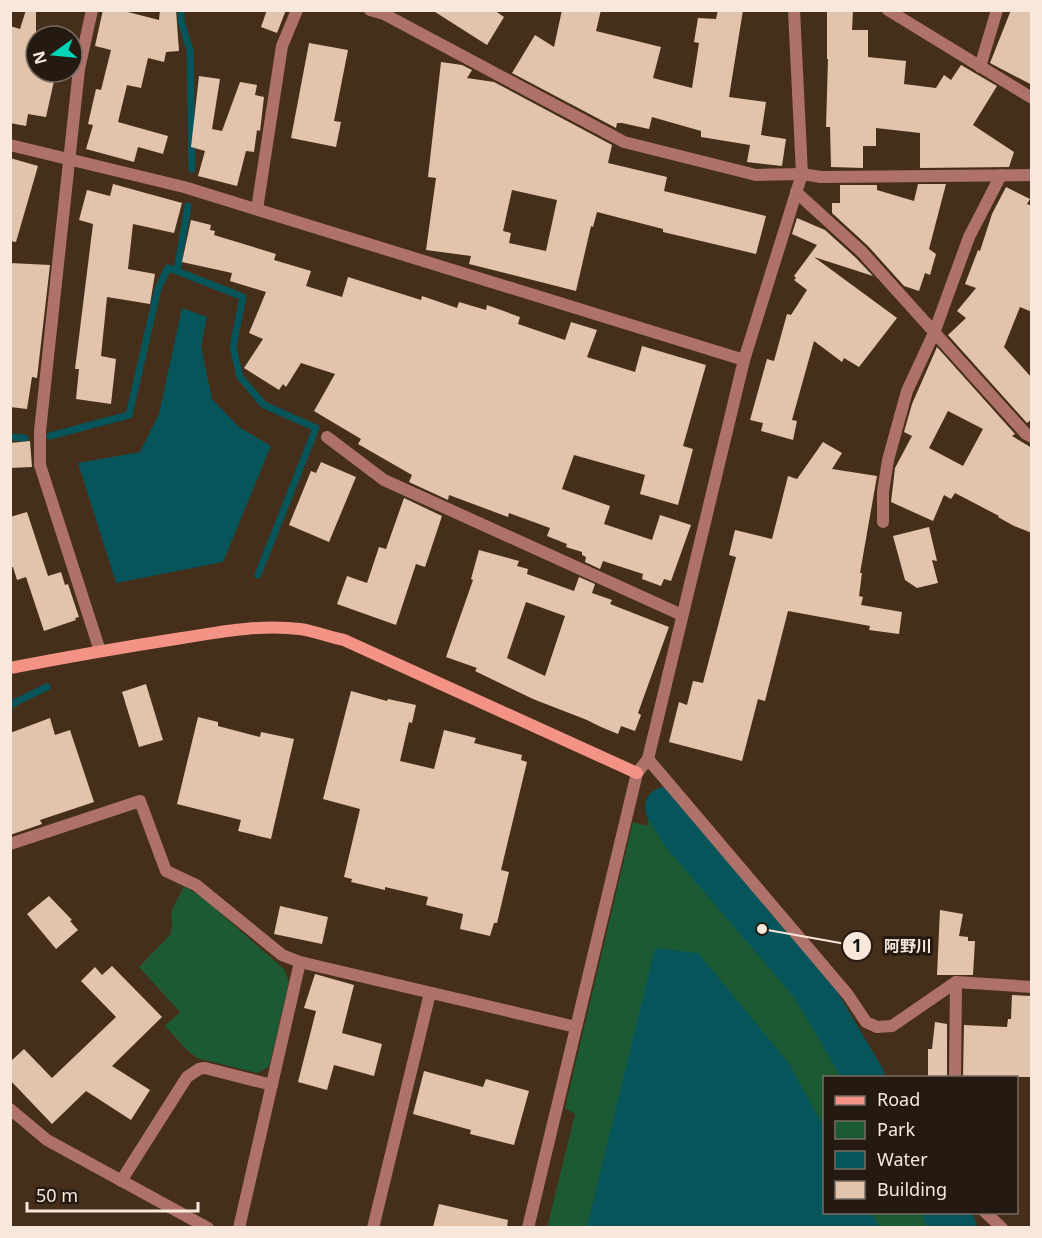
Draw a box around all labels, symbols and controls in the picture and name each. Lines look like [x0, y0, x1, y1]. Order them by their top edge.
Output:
north arrow [24, 24, 84, 84]
text: N [27, 49, 52, 67]
callout: 阿野川 [842, 929, 944, 963]
text: 1 [852, 933, 862, 957]
text: 阿野川 [884, 935, 932, 957]
legend [823, 1076, 1018, 1214]
text: Road [877, 1087, 920, 1111]
text: Park [877, 1117, 915, 1141]
text: Water [877, 1147, 928, 1171]
scale bar [27, 1175, 198, 1213]
text: Building [877, 1177, 947, 1201]
text: 50 m [36, 1183, 78, 1207]

